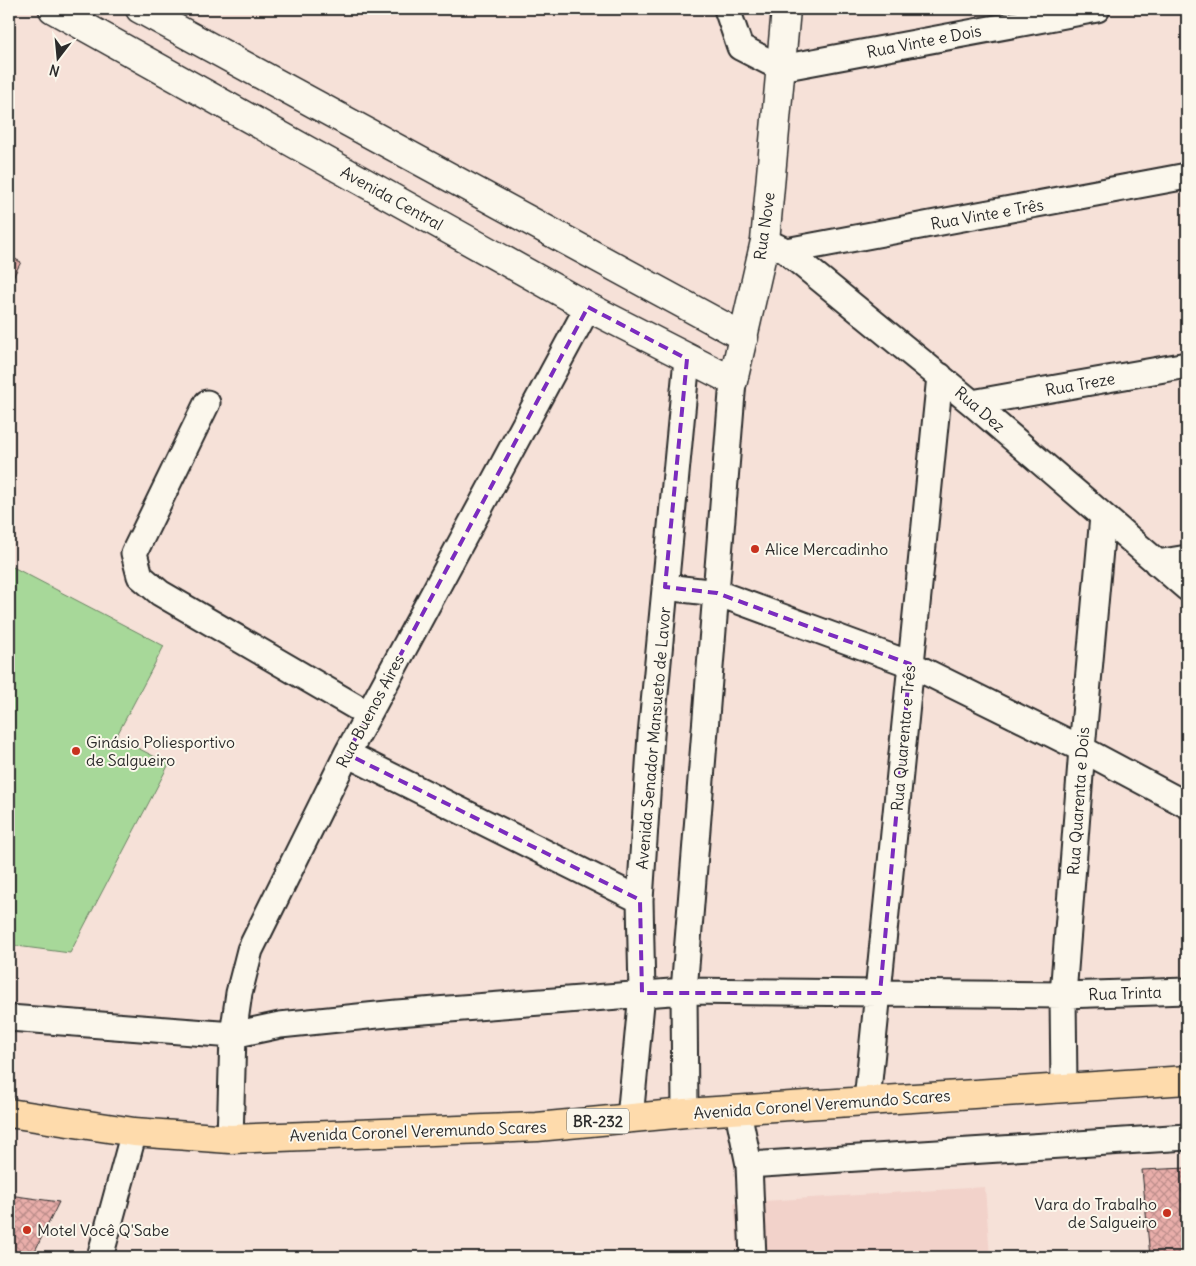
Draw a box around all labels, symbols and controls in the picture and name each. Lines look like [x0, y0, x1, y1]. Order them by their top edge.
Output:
street label: Rua Vinte e Dois [865, 20, 983, 62]
north arrow [32, 32, 82, 82]
text: N [47, 61, 62, 80]
street label: Avenida Central [337, 162, 447, 234]
street label: Rua Nove [749, 191, 779, 261]
street label: Rua Vinte e Três [929, 194, 1045, 234]
street label: Rua Treze [1044, 368, 1116, 400]
street label: Rua Dez [951, 382, 1009, 436]
place label: Alice Mercadinho [765, 539, 888, 559]
marker: Alice Mercadinho [749, 543, 761, 555]
street label: Avenida Senador Mansueto de Lavor [632, 605, 674, 870]
street label: Rua Buenos Aires [332, 651, 408, 771]
street label: Rua Quarenta e Três [887, 664, 919, 812]
street label: Rua Quarenta e Dois [1063, 726, 1093, 876]
place label: Ginásio Poliesportivo de Salgueiro [86, 732, 235, 770]
marker: Ginásio Poliesportivo de Salgueiro [70, 745, 82, 757]
street label: Rua Trinta [1088, 982, 1162, 1004]
street label: Avenida Coronel Veremundo Scares [693, 1085, 951, 1123]
road number: BR-232 [567, 1108, 629, 1134]
street label: Avenida Coronel Veremundo Scares [289, 1117, 547, 1145]
place label: Vara do Trabalho de Salgueiro [1034, 1194, 1157, 1232]
marker: Vara do Trabalho de Salgueiro [1161, 1207, 1173, 1219]
place label: Motel Você Q'Sabe [37, 1220, 169, 1240]
marker: Motel Você Q'Sabe [21, 1224, 33, 1236]

